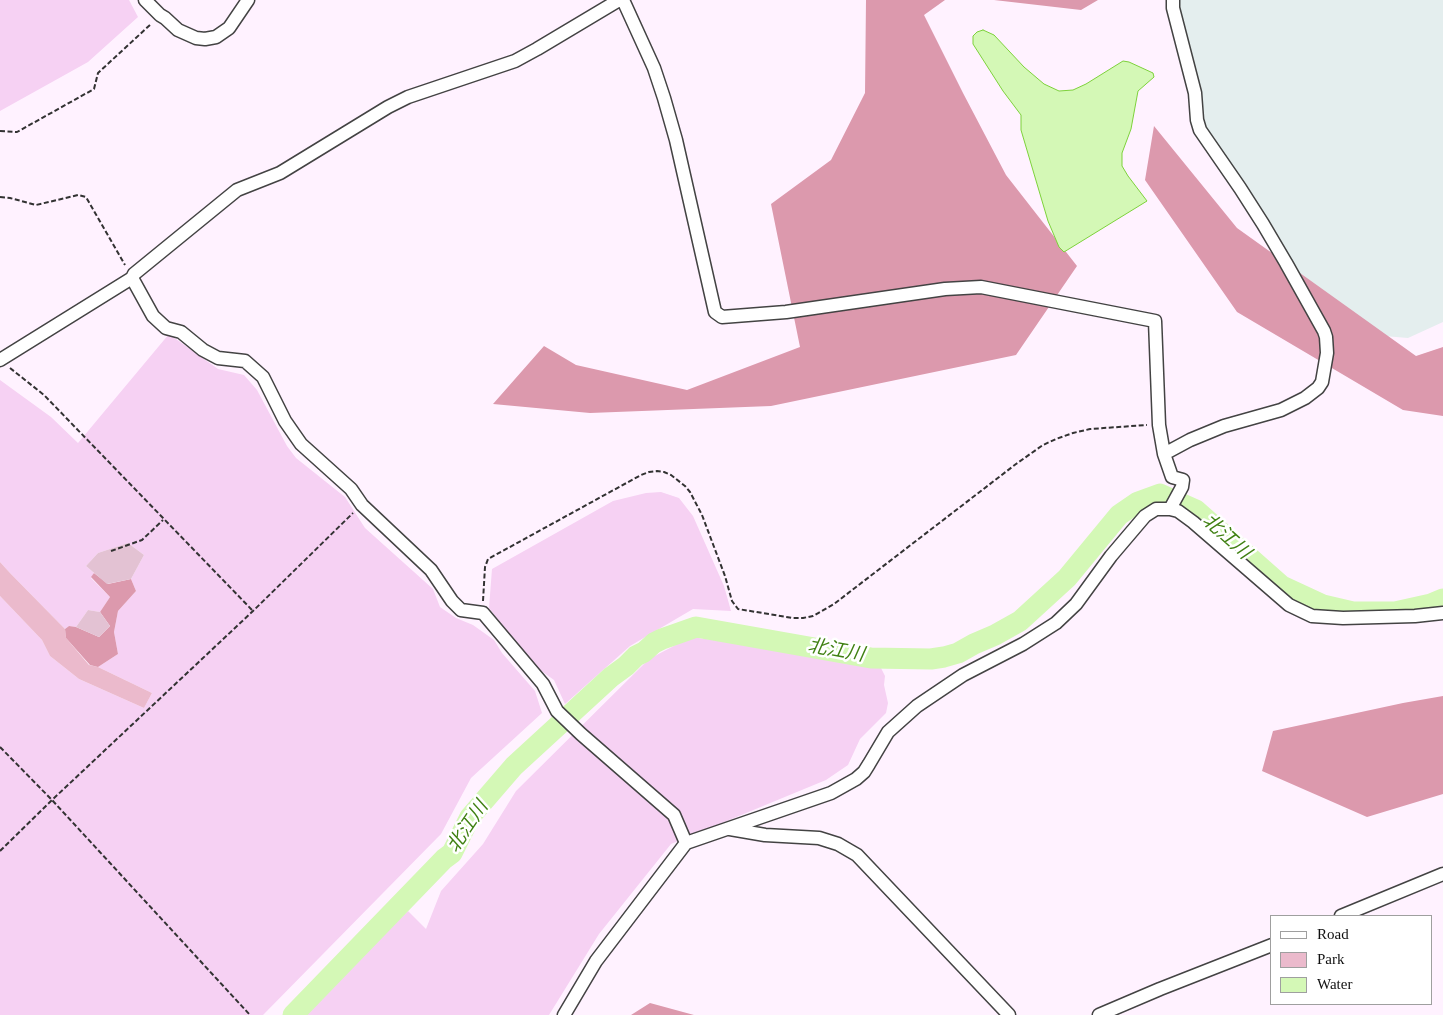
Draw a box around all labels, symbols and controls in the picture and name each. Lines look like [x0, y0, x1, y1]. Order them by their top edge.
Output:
water label: 北江川 [1197, 509, 1255, 565]
water label: 北江川 [806, 635, 866, 667]
water label: 北江川 [443, 797, 493, 857]
legend [1270, 915, 1433, 1005]
text: Road [1317, 926, 1349, 942]
text: Park [1317, 951, 1345, 967]
text: Water [1317, 976, 1352, 992]

